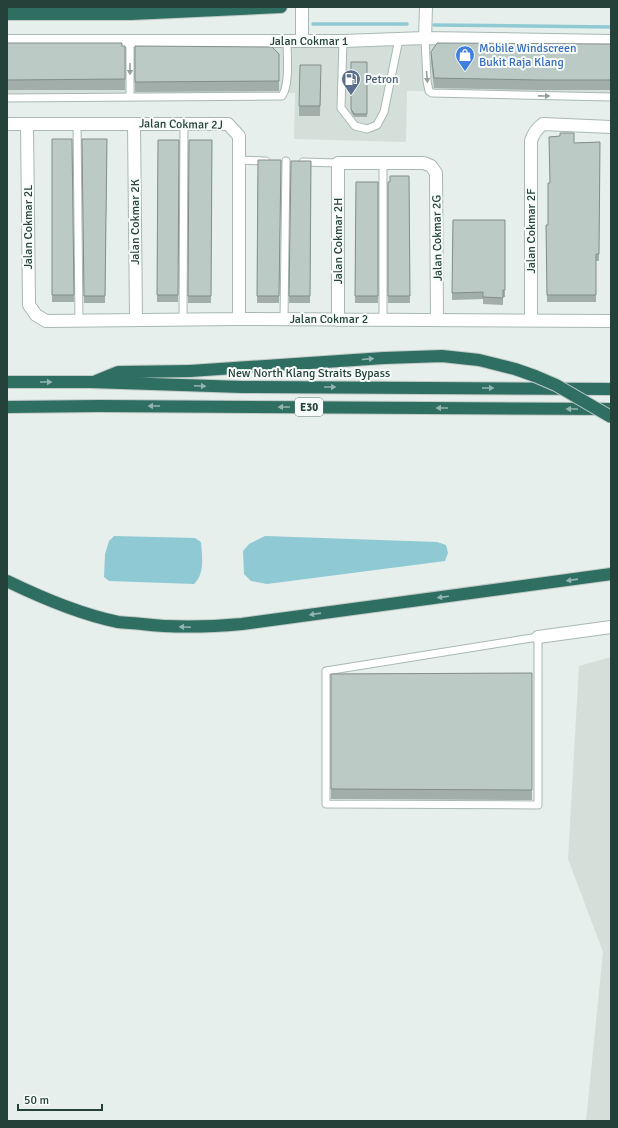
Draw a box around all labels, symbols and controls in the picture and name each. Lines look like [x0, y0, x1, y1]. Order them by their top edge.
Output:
street label: Jalan Cokmar 1 [270, 34, 348, 49]
place label: Mobile Windscreen Bukit Raja Klang [479, 41, 577, 70]
shop icon: Mobile Windscreen Bukit Raja Klang [454, 44, 476, 72]
one-way arrow [127, 63, 133, 76]
fuel station icon: Petron [340, 68, 362, 96]
one-way arrow [423, 71, 430, 83]
place label: Petron [365, 72, 399, 87]
one-way arrow [538, 92, 550, 99]
street label: Jalan Cokmar 2J [139, 116, 223, 133]
street label: Jalan Cokmar 2K [128, 179, 143, 265]
street label: Jalan Cokmar 2L [21, 185, 36, 269]
street label: Jalan Cokmar 2F [524, 189, 539, 273]
street label: Jalan Cokmar 2G [429, 195, 446, 281]
street label: Jalan Cokmar 2H [331, 198, 346, 284]
street label: Jalan Cokmar 2 [290, 312, 368, 327]
one-way arrow [362, 356, 375, 363]
street label: New North Klang Straits Bypass [228, 366, 390, 381]
one-way arrow [40, 379, 53, 385]
one-way arrow [194, 383, 207, 389]
one-way arrow [324, 384, 337, 390]
one-way arrow [482, 385, 495, 391]
road number: E30 [295, 398, 323, 416]
one-way arrow [147, 403, 160, 409]
one-way arrow [277, 404, 290, 410]
one-way arrow [435, 405, 448, 411]
one-way arrow [565, 406, 578, 412]
one-way arrow [566, 577, 578, 583]
one-way arrow [437, 594, 450, 600]
one-way arrow [309, 611, 321, 617]
one-way arrow [178, 624, 191, 630]
scale bar [18, 1086, 102, 1112]
text: 50 m [24, 1093, 49, 1108]

